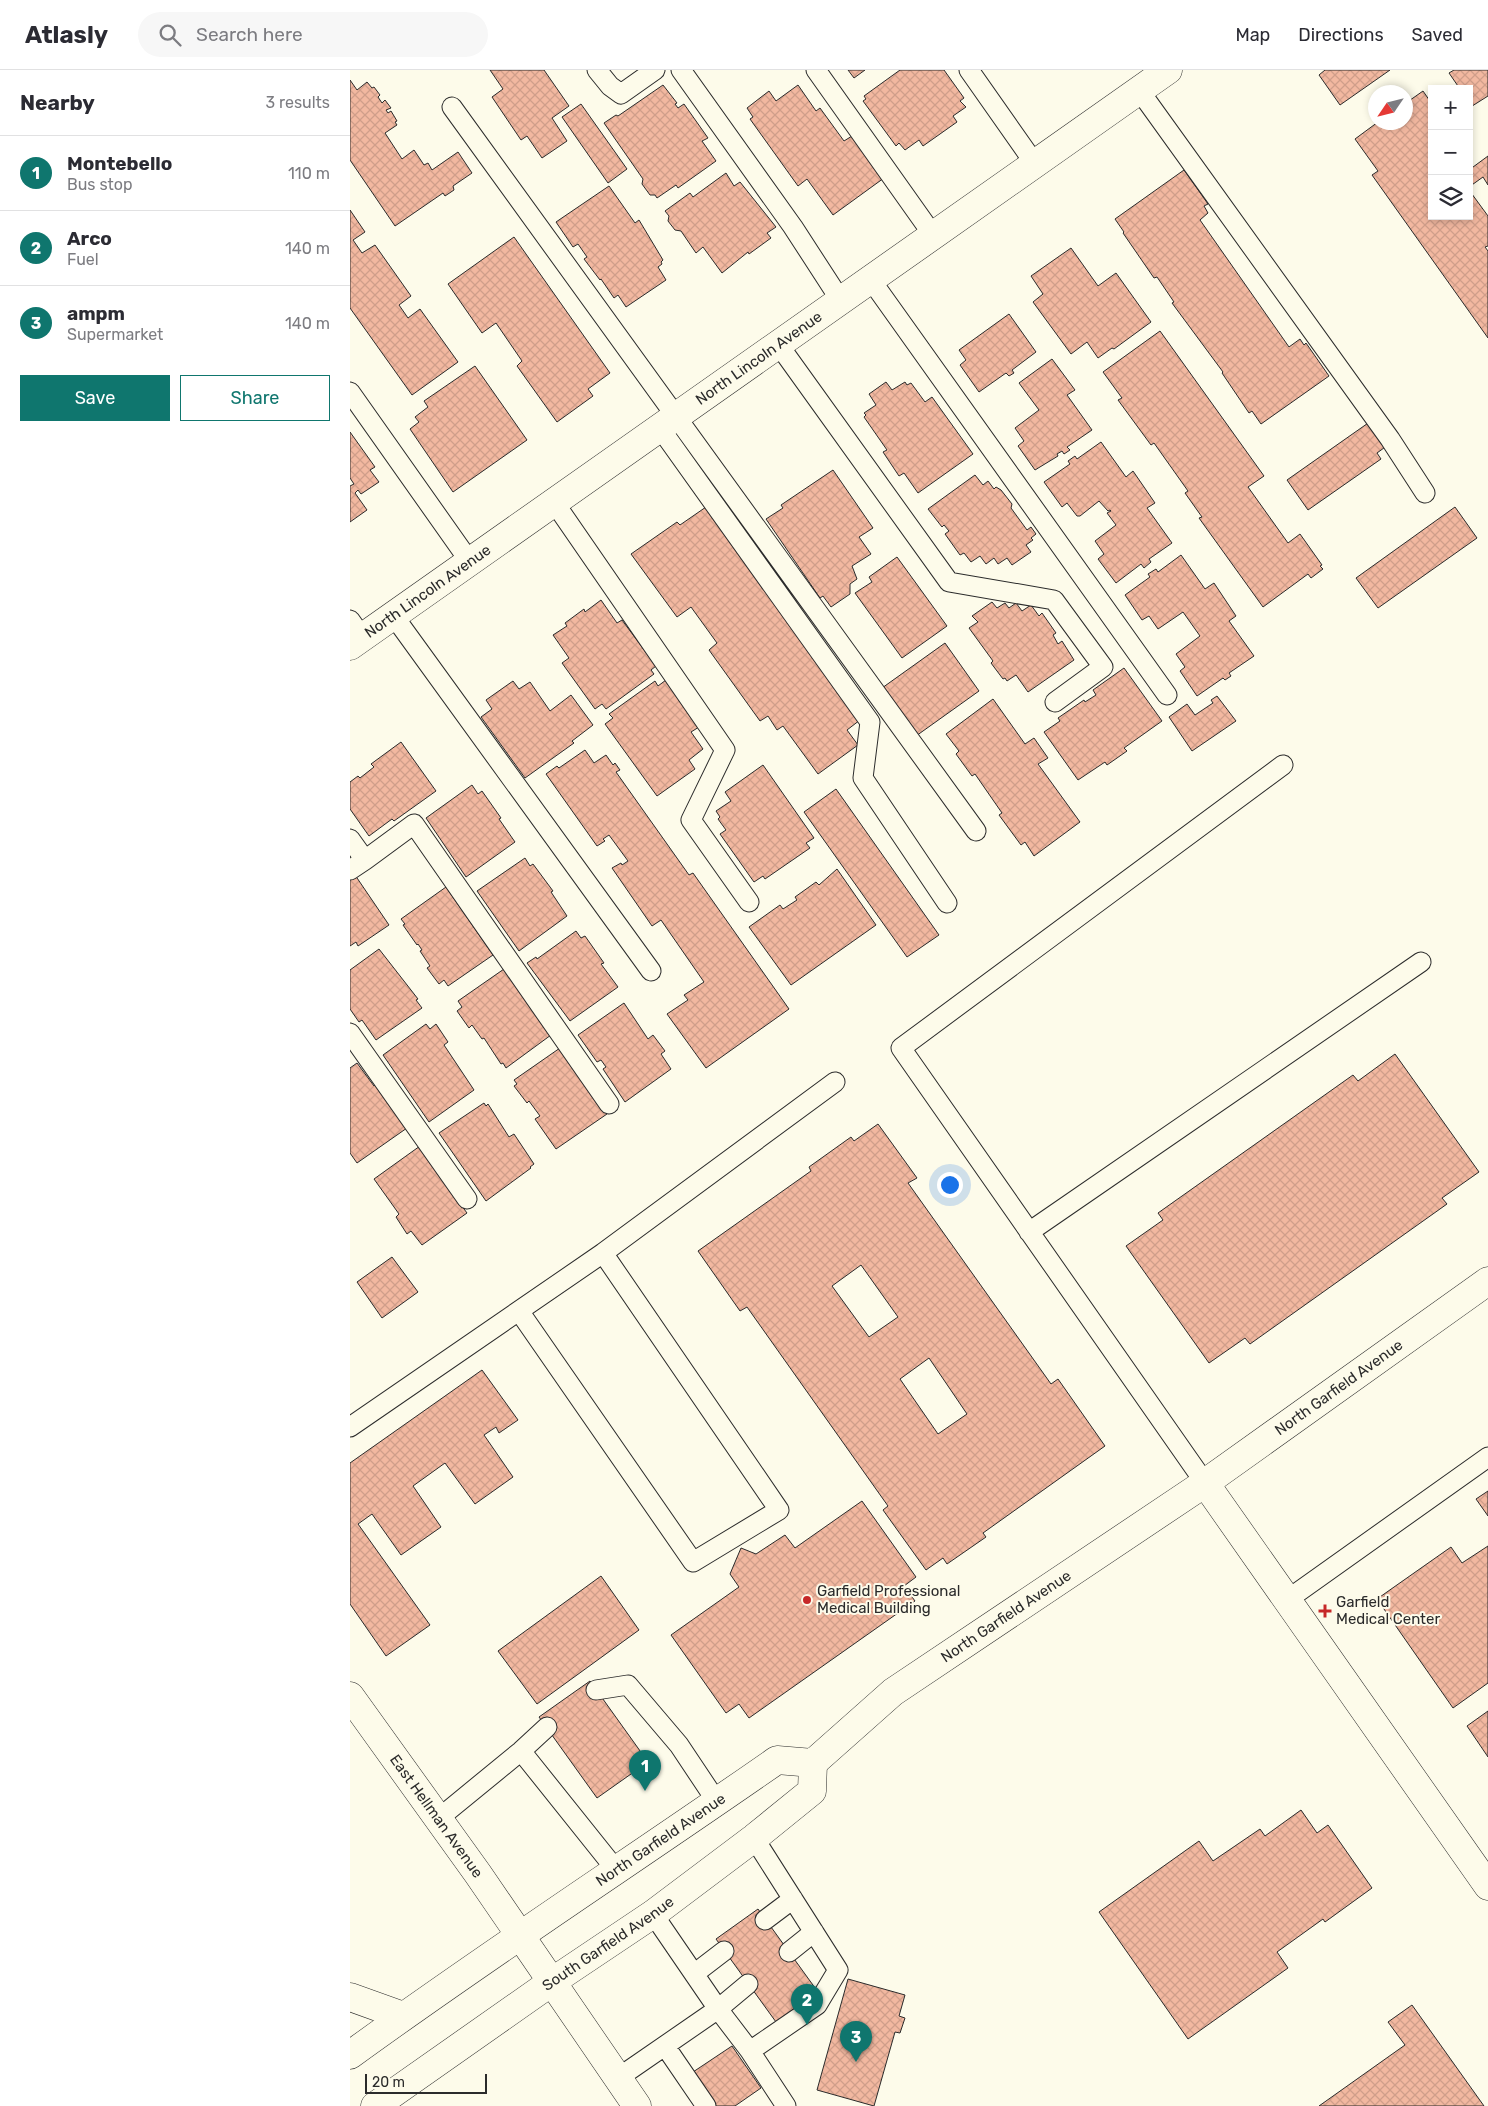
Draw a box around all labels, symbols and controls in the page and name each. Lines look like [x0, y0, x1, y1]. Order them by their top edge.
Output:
search box [138, 12, 488, 57]
text: Atlasly [25, 21, 108, 49]
icon: search [156, 21, 184, 49]
text: Search here [196, 23, 303, 46]
text: Map [1235, 24, 1270, 46]
text: Directions [1298, 24, 1384, 46]
text: Saved [1412, 24, 1463, 46]
north arrow [1368, 85, 1413, 130]
map controls [1428, 85, 1473, 220]
button: + [1428, 85, 1473, 130]
text: Nearby [20, 90, 95, 115]
text: 3 results [265, 93, 330, 112]
button: − [1428, 130, 1473, 175]
text: Montebello [67, 152, 172, 175]
text: 1 [32, 164, 40, 183]
text: 110 m [288, 164, 330, 183]
text: Bus stop [67, 175, 133, 194]
button: layers [1428, 175, 1473, 220]
text: Arco [67, 227, 112, 250]
text: 2 [31, 239, 41, 258]
text: 140 m [285, 239, 330, 258]
text: Fuel [67, 250, 99, 269]
text: ampm [67, 302, 125, 325]
street label: North Lincoln Avenue [692, 308, 825, 409]
text: 3 [31, 314, 41, 333]
text: 140 m [285, 314, 330, 333]
text: Supermarket [67, 325, 163, 344]
button: Save [20, 375, 170, 421]
button: Share [180, 375, 330, 421]
street label: North Lincoln Avenue [361, 541, 494, 642]
your location [937, 1172, 963, 1198]
street label: North Garfield Avenue [1271, 1336, 1406, 1439]
street label: North Garfield Avenue [937, 1566, 1074, 1666]
place label: Garfield Professional Medical Building [817, 1582, 960, 1617]
place label: Garfield Medical Center [1336, 1593, 1440, 1628]
marker: Garfield Professional Medical Building [801, 1594, 813, 1606]
marker: Garfield Medical Center [1318, 1604, 1332, 1618]
pin: 1 [629, 1750, 661, 1791]
street label: East Hellman Avenue [386, 1751, 487, 1881]
street label: North Garfield Avenue [593, 1789, 729, 1890]
street label: South Garfield Avenue [539, 1893, 677, 1995]
pin: 2 [791, 1984, 823, 2025]
pin: 3 [840, 2021, 872, 2062]
scale bar [365, 2071, 488, 2094]
text: 20 m [372, 2074, 405, 2091]

